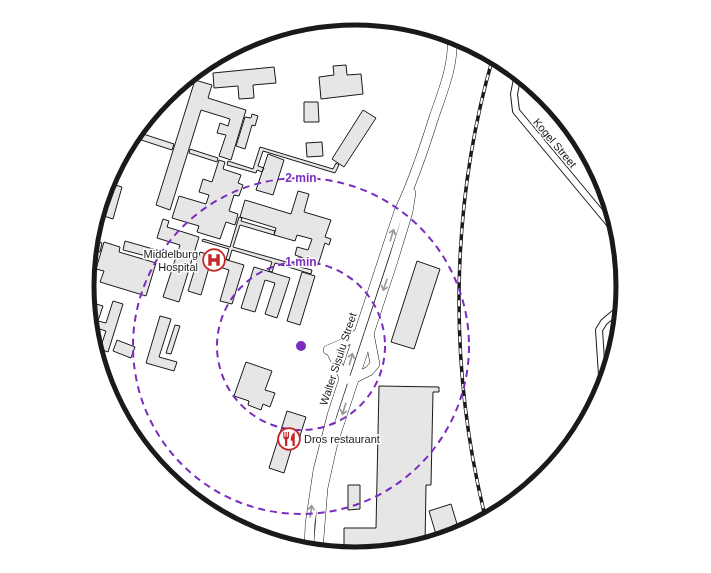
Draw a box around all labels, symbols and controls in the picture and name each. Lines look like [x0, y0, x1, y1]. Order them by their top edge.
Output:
street label: Kogel Street [531, 116, 579, 170]
text: 2 min [285, 171, 317, 185]
one-way arrow [388, 230, 396, 242]
hospital icon: Middelburg Hospital [201, 247, 227, 273]
place label: Middelburg Hospital [144, 248, 198, 273]
text: 1 min [285, 255, 317, 269]
one-way arrow [380, 279, 388, 291]
street label: Walter Sisulu Street [317, 311, 359, 407]
centre of rings [294, 339, 308, 353]
one-way arrow [348, 353, 355, 366]
one-way arrow [340, 402, 347, 415]
restaurant icon: Dros restaurant [276, 426, 302, 452]
place label: Dros restaurant [304, 433, 380, 445]
one-way arrow [307, 505, 315, 518]

